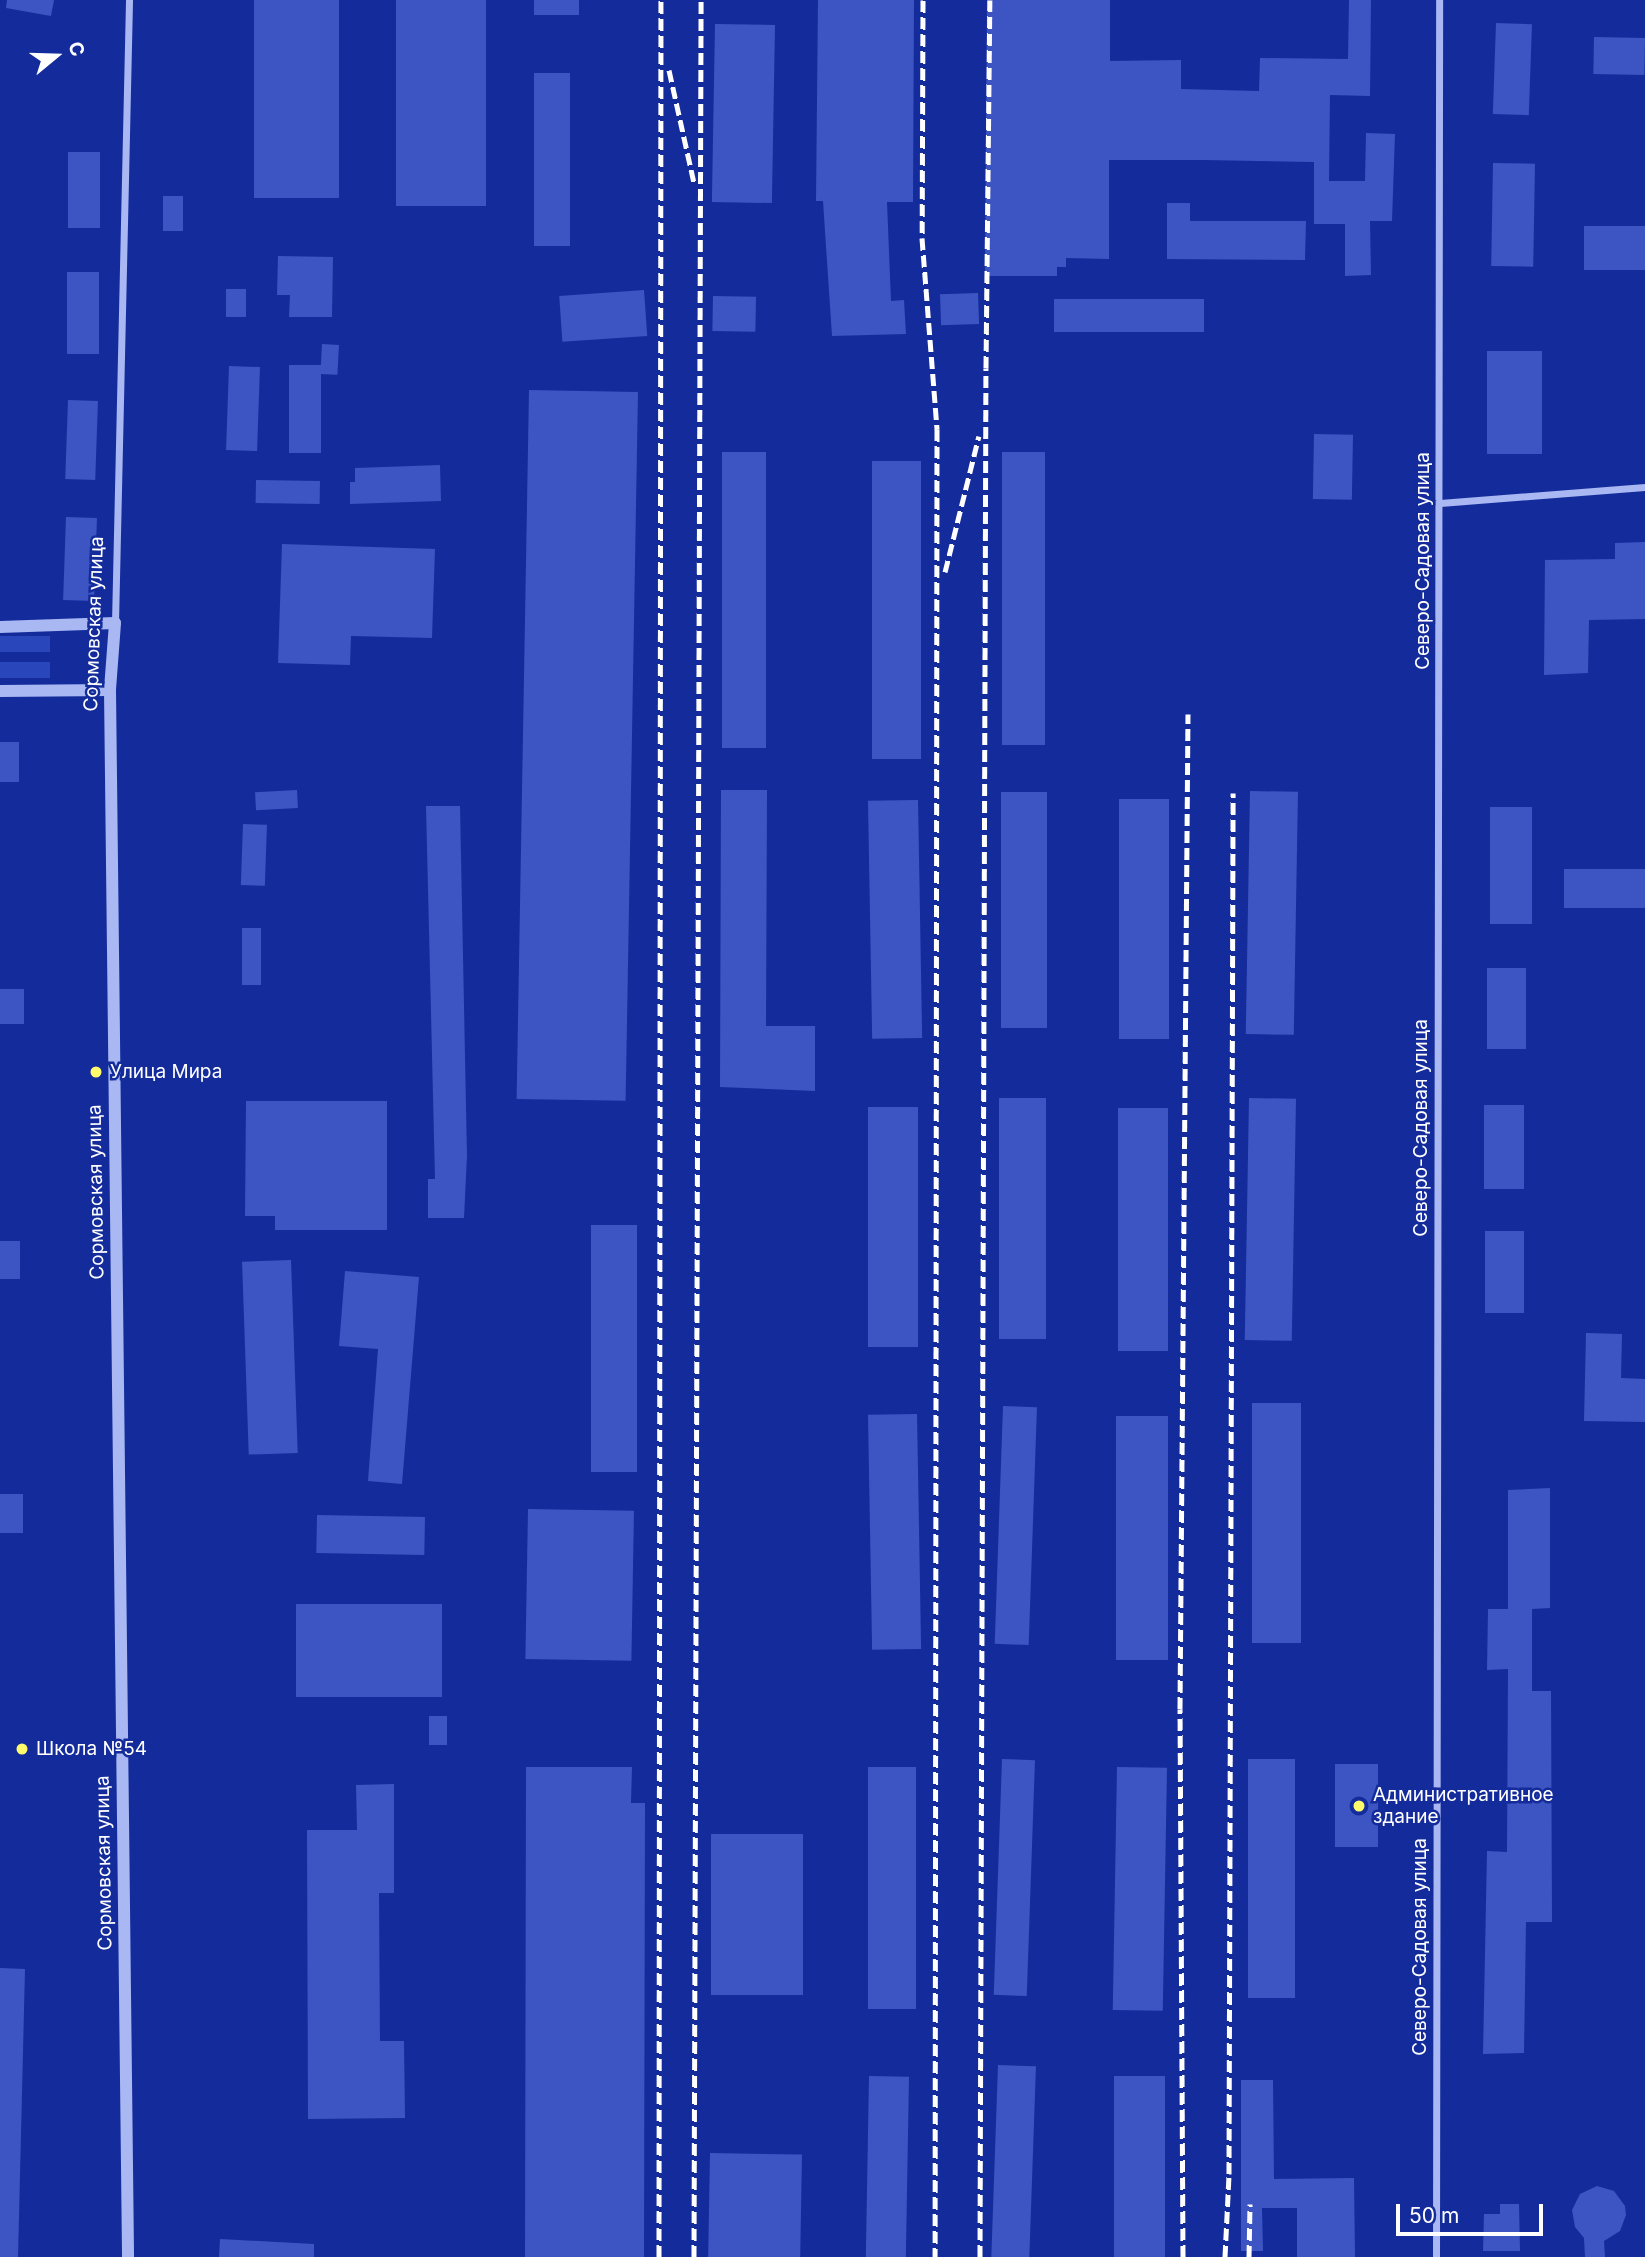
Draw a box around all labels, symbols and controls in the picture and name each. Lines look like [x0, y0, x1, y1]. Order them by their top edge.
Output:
north arrow [21, 21, 91, 91]
text: С [63, 39, 89, 59]
street label: Северо-Садовая улица [1412, 452, 1434, 670]
street label: Сормовская улица [80, 536, 108, 712]
street label: Северо-Садовая улица [1410, 1019, 1432, 1237]
place label: Улица Мира [110, 1061, 222, 1083]
marker: Улица Мира [88, 1064, 104, 1080]
street label: Сормовская улица [83, 1104, 109, 1280]
place label: Школа №54 [36, 1738, 147, 1760]
marker: Школа №54 [14, 1741, 30, 1757]
street label: Сормовская улица [91, 1775, 117, 1951]
place label: Административное здание [1373, 1784, 1554, 1828]
marker: Административное здание [1351, 1798, 1367, 1814]
street label: Северо-Садовая улица [1409, 1838, 1431, 2056]
scale bar [1400, 2190, 1547, 2234]
text: 50 m [1409, 2203, 1459, 2228]

